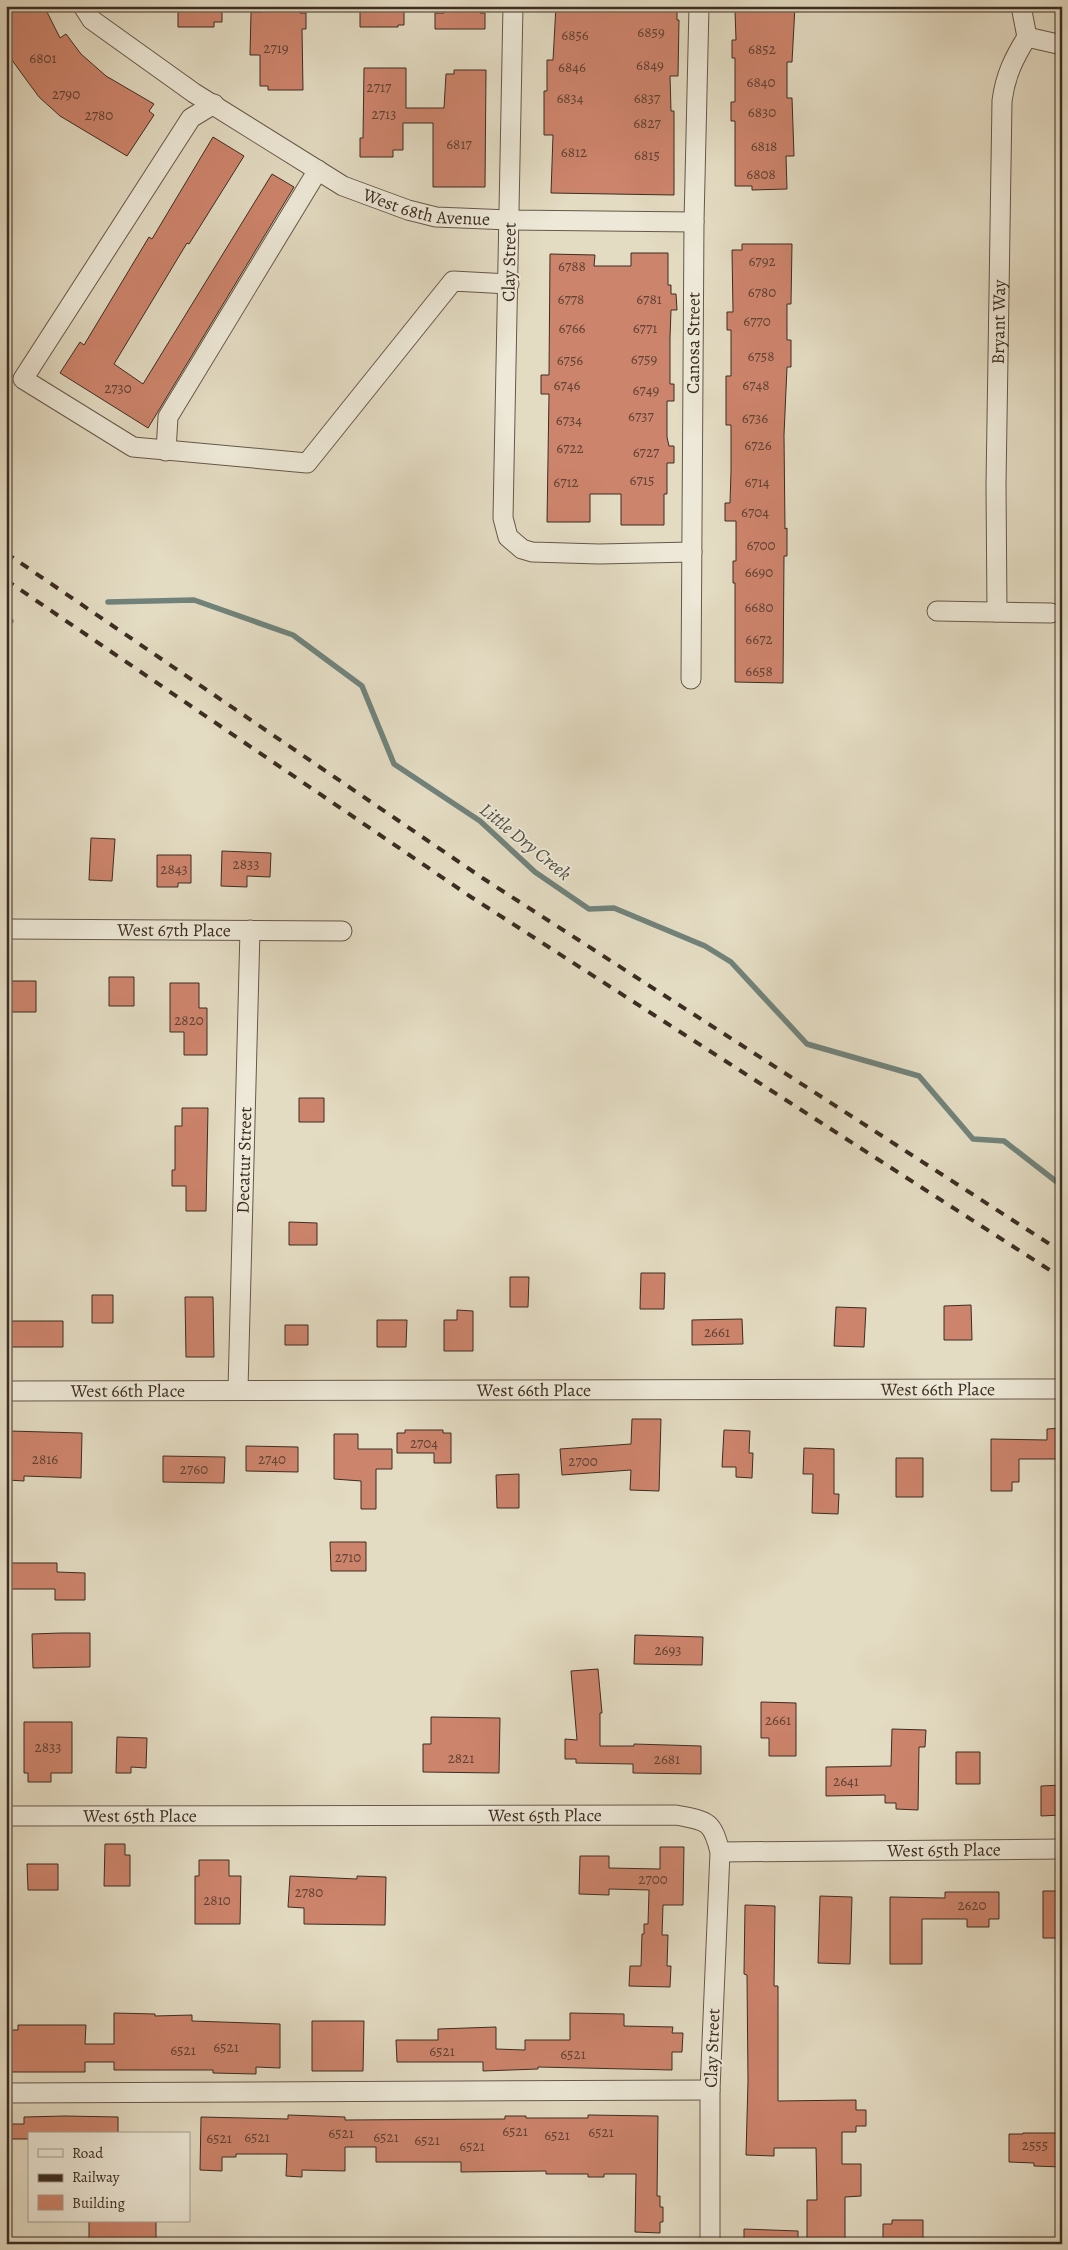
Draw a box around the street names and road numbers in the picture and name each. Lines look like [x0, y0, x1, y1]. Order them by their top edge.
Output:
street label: West 68th Avenue [359, 182, 491, 231]
street label: Clay Street [496, 222, 522, 302]
street label: Bryant Way [986, 279, 1011, 365]
street label: Canosa Street [681, 292, 706, 394]
street label: West 67th Place [116, 918, 231, 942]
street label: Decatur Street [231, 1106, 257, 1214]
street label: West 66th Place [880, 1377, 995, 1401]
street label: West 66th Place [476, 1378, 591, 1402]
street label: West 66th Place [70, 1379, 185, 1403]
street label: West 65th Place [487, 1803, 602, 1827]
street label: West 65th Place [82, 1804, 197, 1828]
street label: West 65th Place [886, 1838, 1001, 1863]
street label: Clay Street [699, 2008, 725, 2088]

